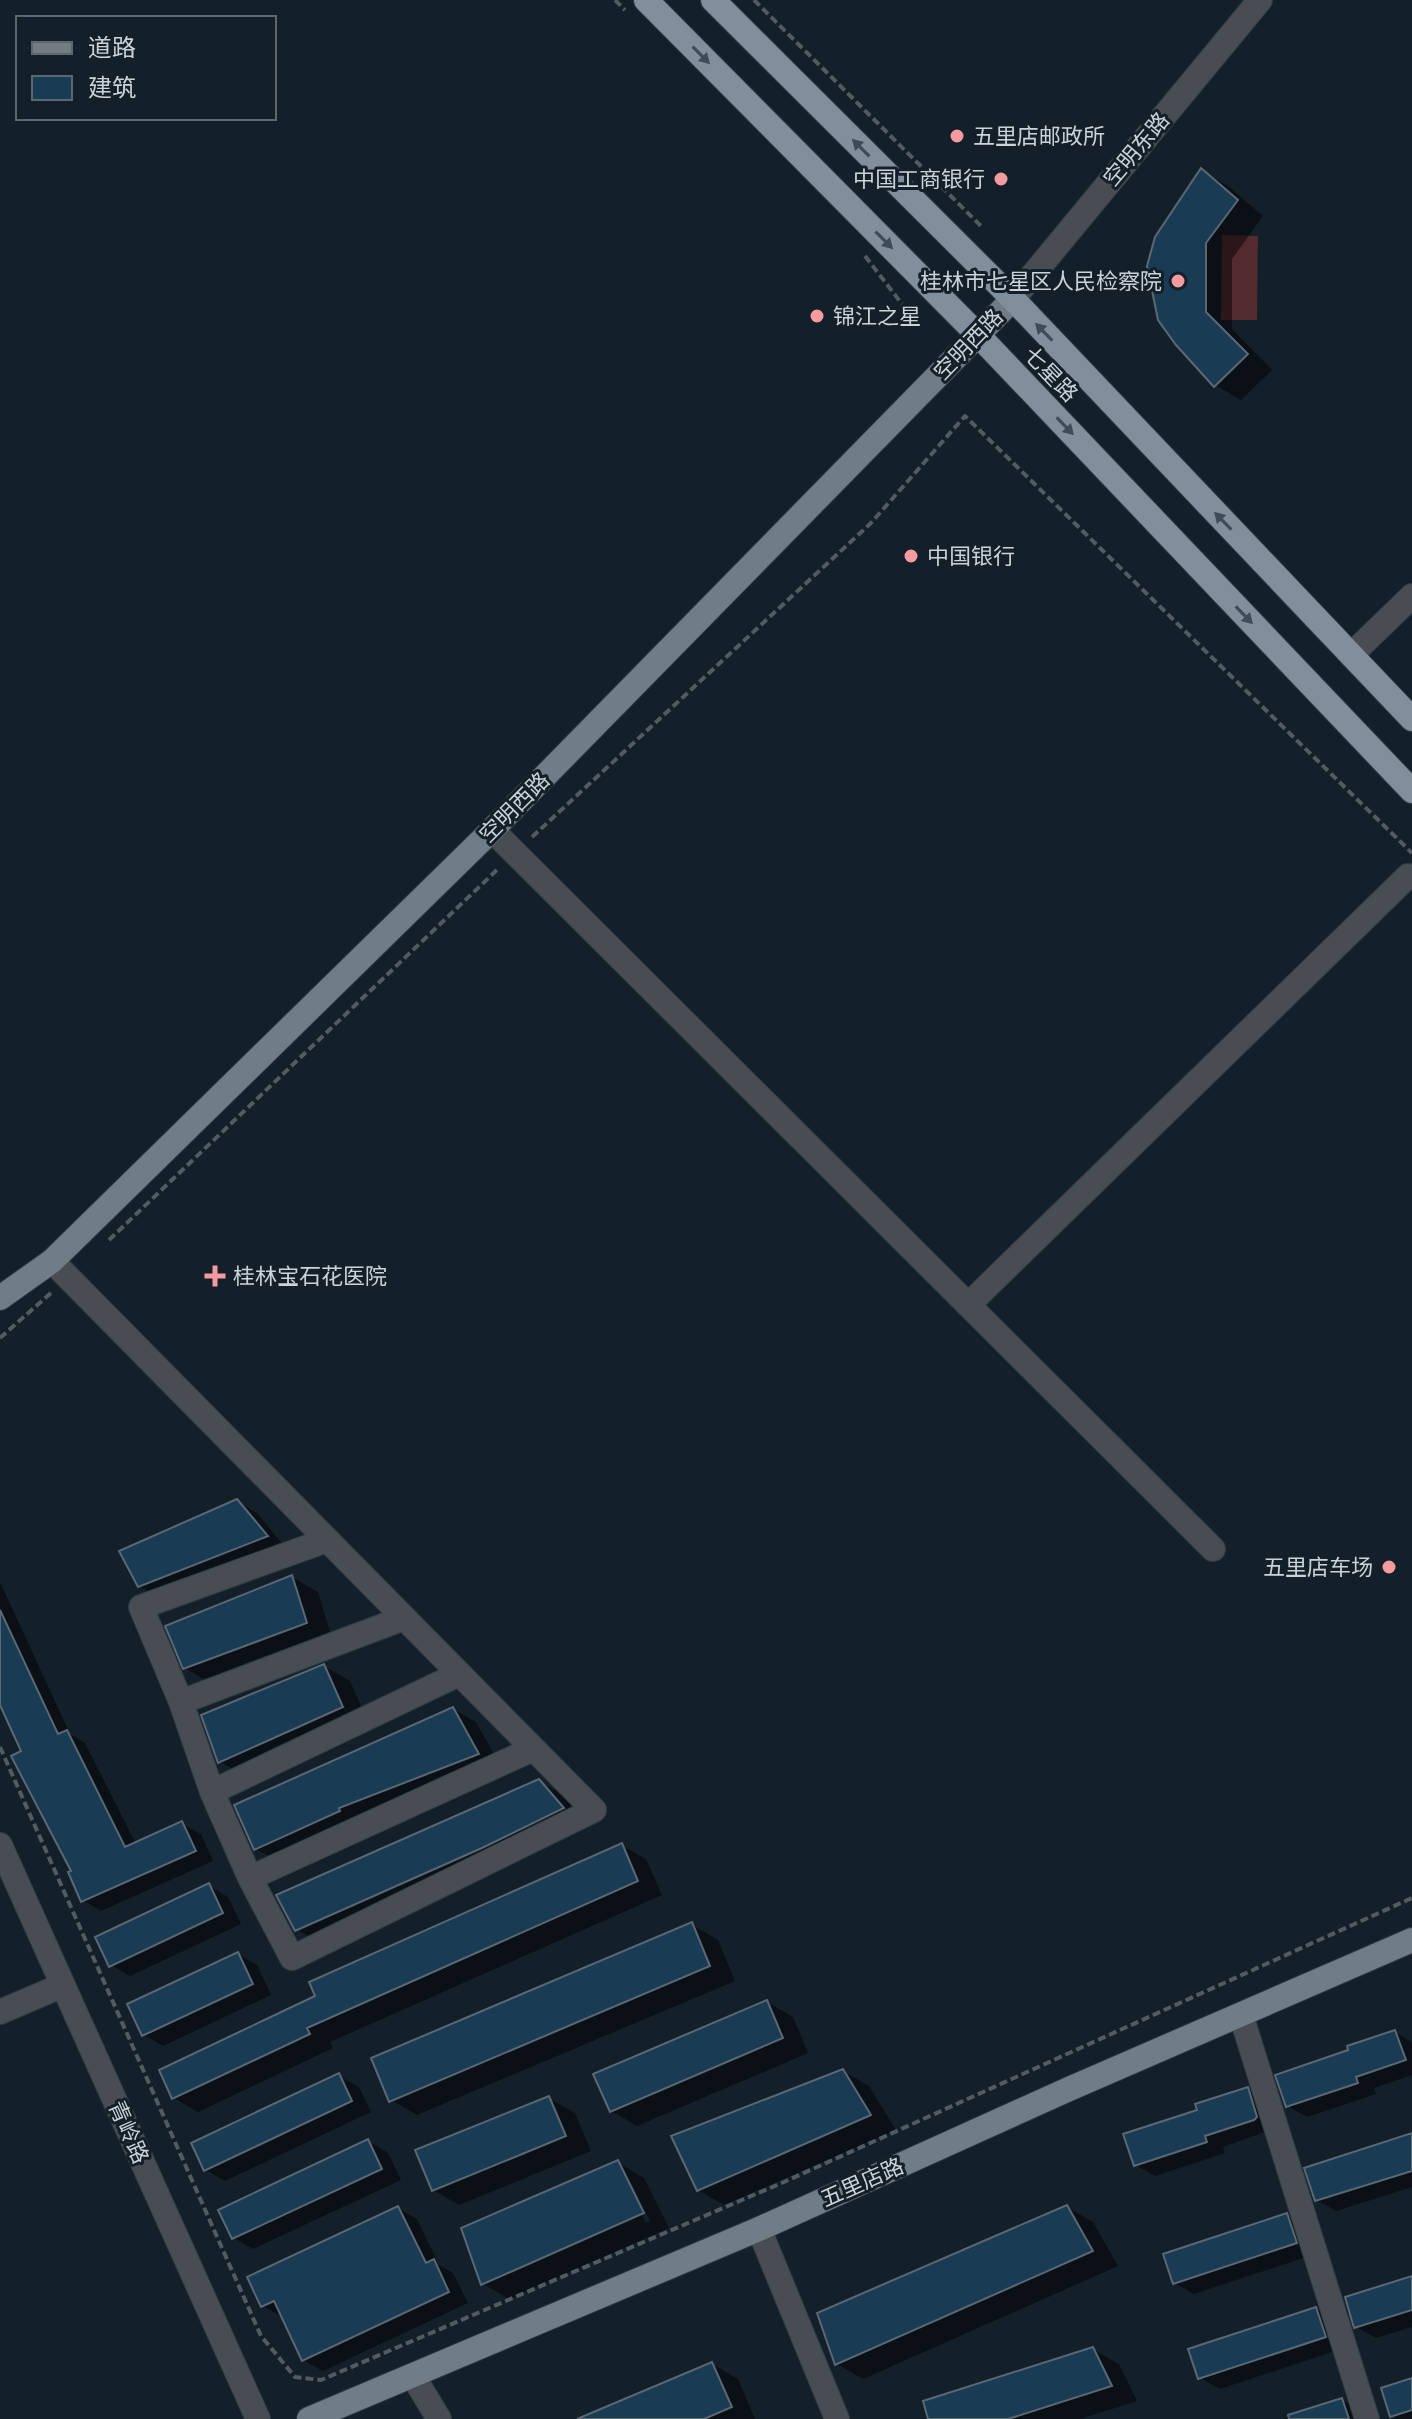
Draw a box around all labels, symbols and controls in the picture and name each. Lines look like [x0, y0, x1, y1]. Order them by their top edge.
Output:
legend [16, 16, 276, 120]
text: 道路 [88, 33, 136, 62]
one-way arrow [691, 45, 710, 64]
text: 建筑 [88, 73, 136, 102]
street label: 空明东路 [1098, 107, 1174, 191]
place label: 五里店邮政所 [973, 123, 1105, 149]
marker: 五里店邮政所 [948, 127, 966, 145]
one-way arrow [852, 139, 871, 158]
place label: 中国工商银行 [853, 166, 985, 192]
marker: 中国工商银行 [992, 170, 1010, 188]
one-way arrow [874, 230, 893, 249]
place label: 桂林市七星区人民检察院 [920, 268, 1162, 294]
marker: 桂林市七星区人民检察院 [1169, 272, 1187, 290]
place label: 锦江之星 [833, 303, 921, 329]
street label: 空明西路 [928, 303, 1008, 385]
marker: 锦江之星 [808, 307, 826, 325]
one-way arrow [1036, 323, 1054, 342]
street label: 七星路 [1019, 341, 1083, 407]
one-way arrow [1056, 416, 1074, 435]
one-way arrow [1215, 511, 1233, 530]
place label: 中国银行 [927, 543, 1015, 569]
marker: 中国银行 [902, 547, 920, 565]
one-way arrow [1235, 605, 1253, 624]
street label: 空明西路 [474, 767, 554, 847]
place label: 桂林宝石花医院 [233, 1263, 387, 1289]
marker: 桂林宝石花医院 [204, 1265, 226, 1287]
place label: 五里店车场 [1263, 1554, 1373, 1580]
marker: 五里店车场 [1380, 1558, 1398, 1576]
street label: 青岭路 [104, 2097, 154, 2167]
street label: 五里店路 [817, 2152, 907, 2212]

